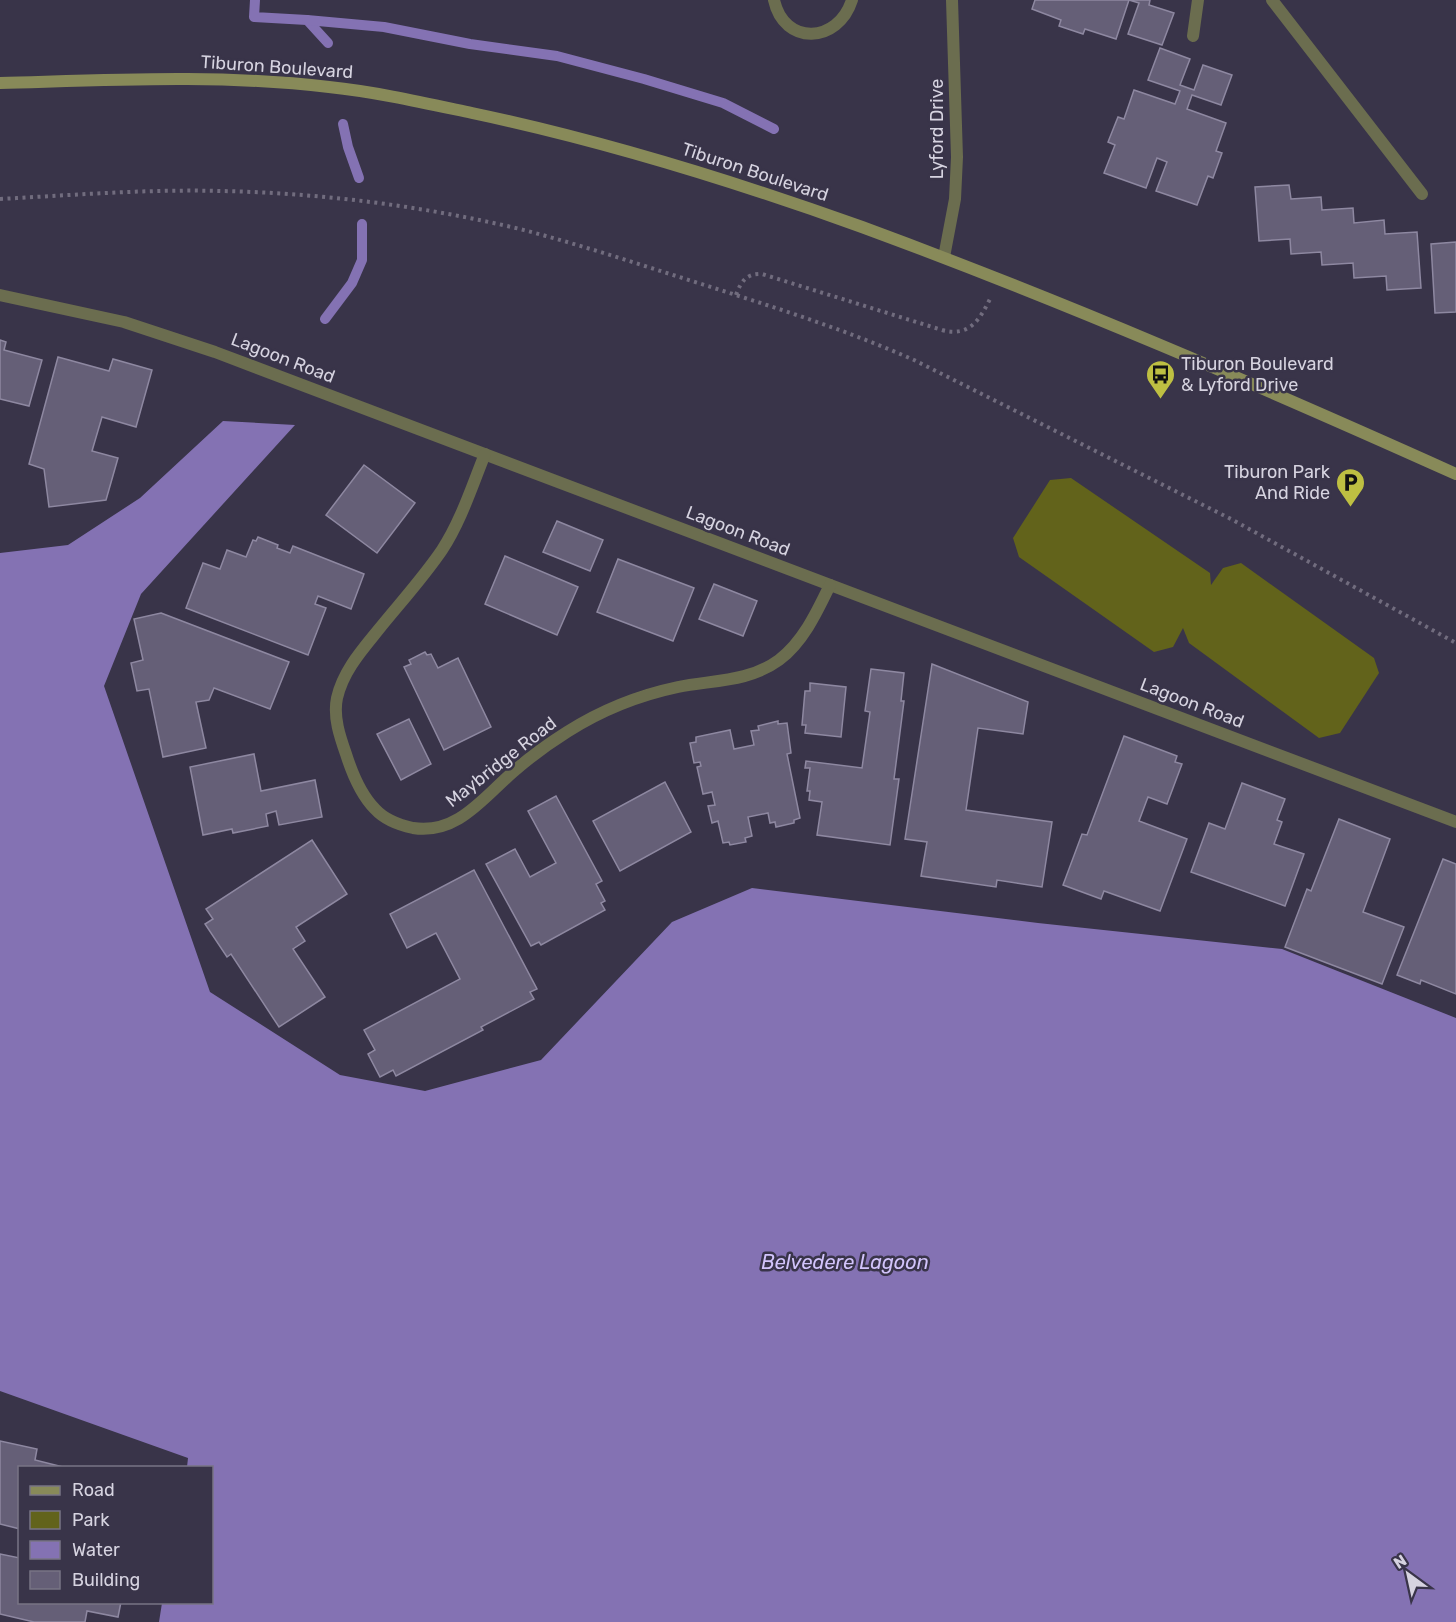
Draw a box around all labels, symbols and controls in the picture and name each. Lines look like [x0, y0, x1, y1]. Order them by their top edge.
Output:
street label: Tiburon Boulevard [200, 51, 354, 83]
street label: Lyford Drive [926, 79, 948, 179]
street label: Tiburon Boulevard [679, 138, 831, 206]
street label: Lagoon Road [228, 328, 338, 388]
place label: Tiburon Boulevard & Lyford Drive [1181, 353, 1334, 396]
bus stop icon: Tiburon Boulevard & Lyford Drive [1144, 358, 1176, 400]
place label: Tiburon Park And Ride [1224, 461, 1331, 504]
parking icon: Tiburon Park And Ride [1335, 466, 1367, 508]
street label: Lagoon Road [683, 501, 793, 561]
street label: Lagoon Road [1137, 673, 1247, 733]
street label: Maybridge Road [441, 712, 561, 812]
water label: Belvedere Lagoon [761, 1250, 929, 1274]
legend [18, 1466, 213, 1604]
text: Road [72, 1479, 115, 1501]
text: Park [72, 1509, 110, 1531]
text: Water [72, 1539, 120, 1561]
north arrow [1378, 1544, 1438, 1604]
text: N [1390, 1551, 1410, 1573]
text: Building [72, 1569, 140, 1591]

